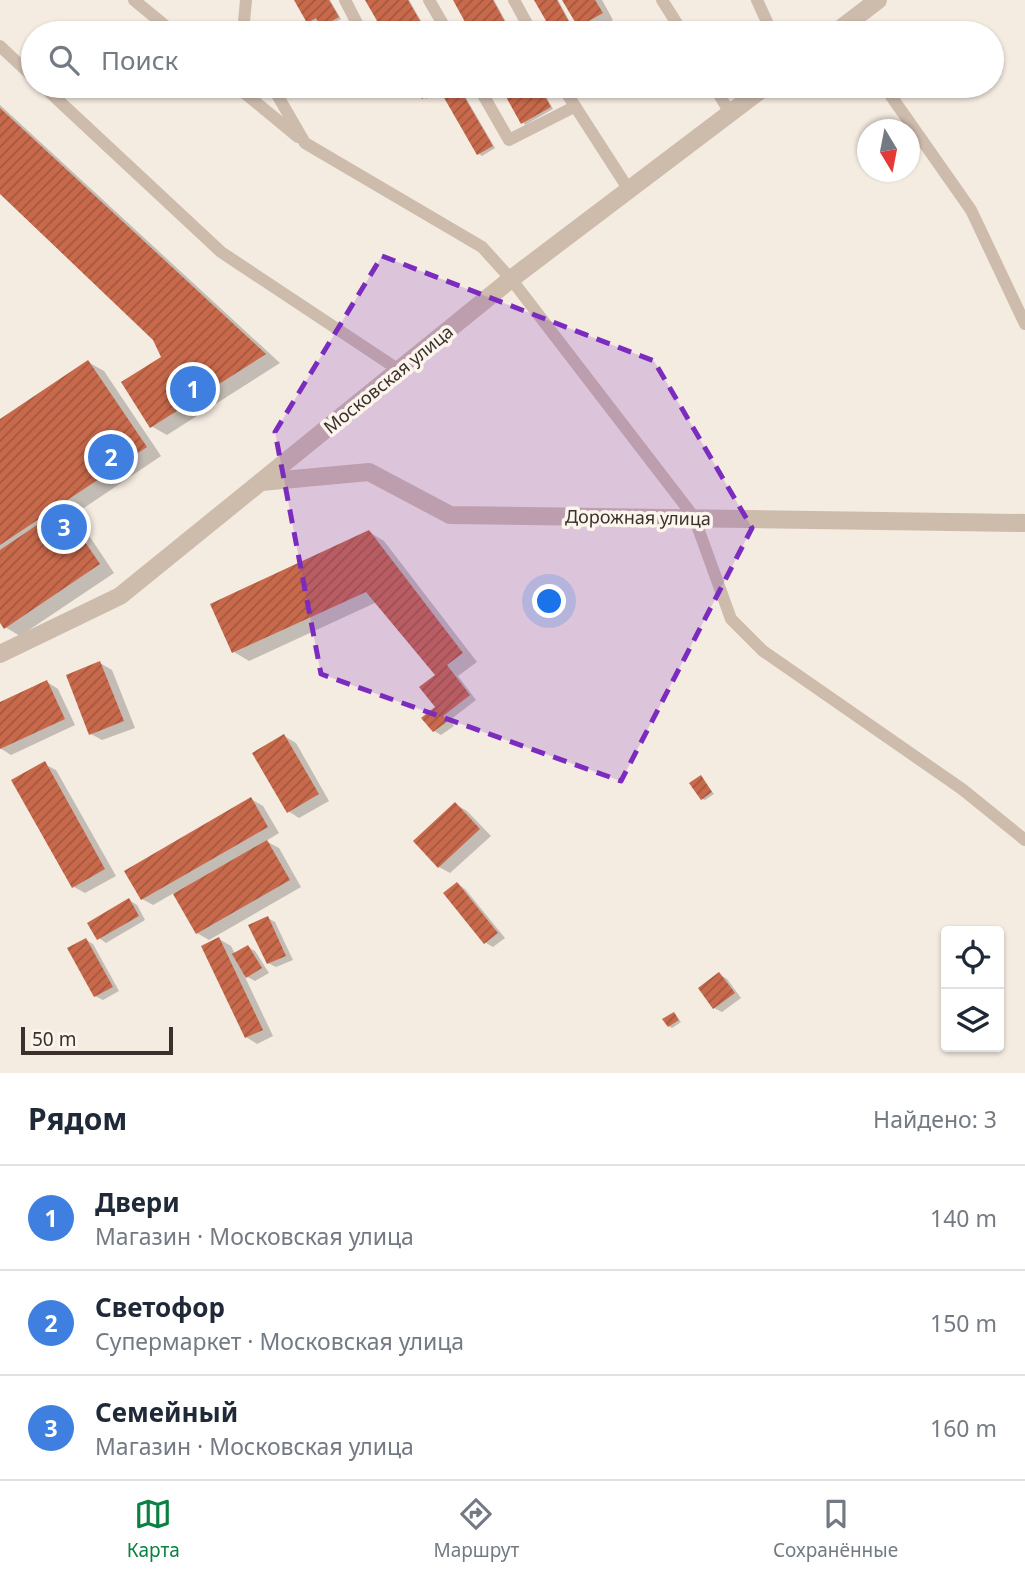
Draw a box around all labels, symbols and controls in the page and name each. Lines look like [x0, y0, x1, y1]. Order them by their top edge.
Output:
search box [21, 21, 1004, 98]
icon: search [45, 41, 83, 79]
text: Поиск [101, 42, 178, 78]
north arrow [857, 119, 920, 182]
street label: Московская улица [318, 319, 458, 439]
pin: 1 [170, 363, 216, 415]
pin: 2 [88, 431, 134, 483]
pin: 3 [41, 501, 87, 553]
street label: Дорожная улица [565, 504, 711, 530]
your location [532, 584, 566, 618]
map controls [941, 926, 1004, 1052]
button: locate [941, 926, 1004, 989]
button: layers [941, 989, 1004, 1052]
scale bar [21, 1024, 173, 1056]
text: 50 m [32, 1026, 76, 1052]
text: Рядом [28, 1098, 127, 1139]
text: Найдено: 3 [873, 1103, 997, 1135]
text: Двери [95, 1184, 180, 1220]
text: 1 [44, 1202, 58, 1234]
text: 140 m [930, 1202, 997, 1234]
text: Магазин · Московская улица [95, 1220, 414, 1252]
text: Светофор [95, 1289, 225, 1325]
text: 2 [44, 1307, 58, 1339]
text: 150 m [930, 1307, 997, 1339]
text: Супермаркет · Московская улица [95, 1325, 464, 1357]
text: Семейный [95, 1394, 238, 1430]
text: 3 [44, 1412, 58, 1444]
text: 160 m [930, 1412, 997, 1444]
text: Магазин · Московская улица [95, 1430, 414, 1462]
tab: Карта [127, 1495, 180, 1563]
tab: Маршрут [433, 1495, 519, 1563]
tab: Сохранённые [773, 1495, 898, 1563]

